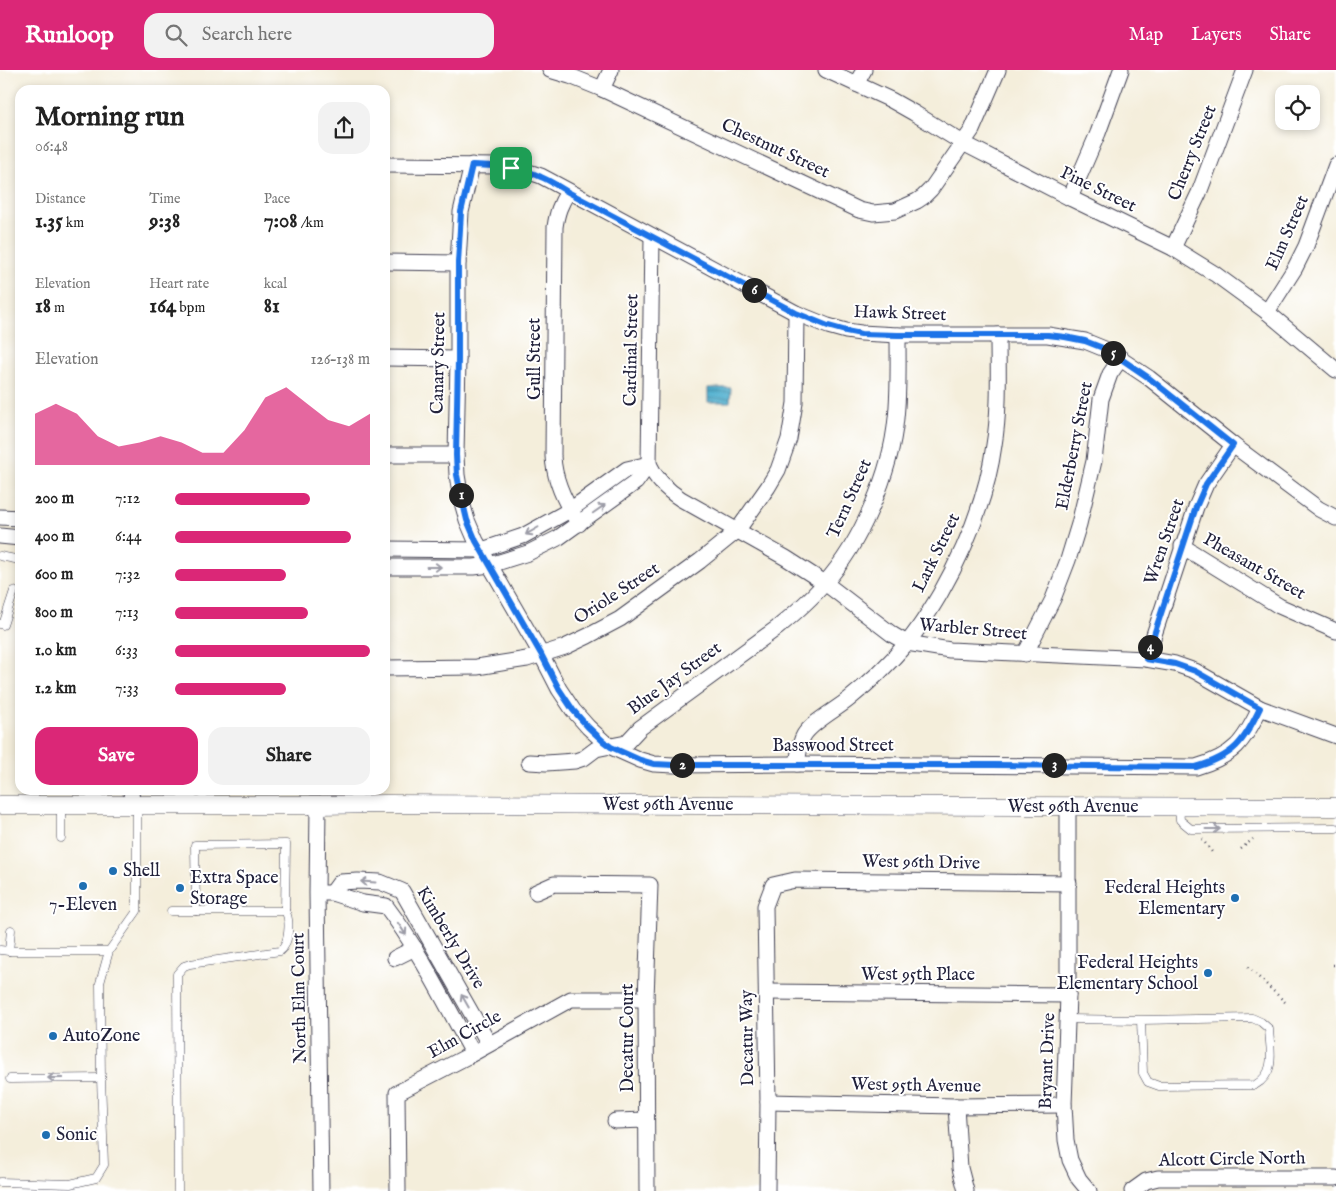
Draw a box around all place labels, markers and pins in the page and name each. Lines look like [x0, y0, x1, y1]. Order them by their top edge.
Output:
pin [490, 147, 532, 189]
pin: 6 [742, 278, 766, 302]
pin: 5 [1100, 340, 1126, 366]
pin: 1 [448, 482, 474, 508]
pin: 4 [1138, 634, 1162, 660]
pin: 2 [670, 752, 694, 778]
pin: 3 [1042, 752, 1066, 778]
place label: Shell [123, 860, 160, 883]
marker: Shell [107, 865, 119, 877]
place label: Extra Space Storage [190, 867, 278, 911]
place label: Federal Heights Elementary [1104, 877, 1225, 921]
marker: 7-Eleven [77, 880, 89, 892]
marker: Extra Space Storage [174, 882, 186, 894]
marker: Federal Heights Elementary [1229, 892, 1241, 904]
place label: 7-Eleven [49, 894, 117, 917]
place label: Federal Heights Elementary School [1057, 952, 1198, 996]
marker: Federal Heights Elementary School [1202, 967, 1214, 979]
place label: AutoZone [62, 1025, 140, 1048]
marker: AutoZone [47, 1030, 59, 1042]
place label: Sonic [56, 1124, 97, 1147]
marker: Sonic [40, 1129, 52, 1141]

